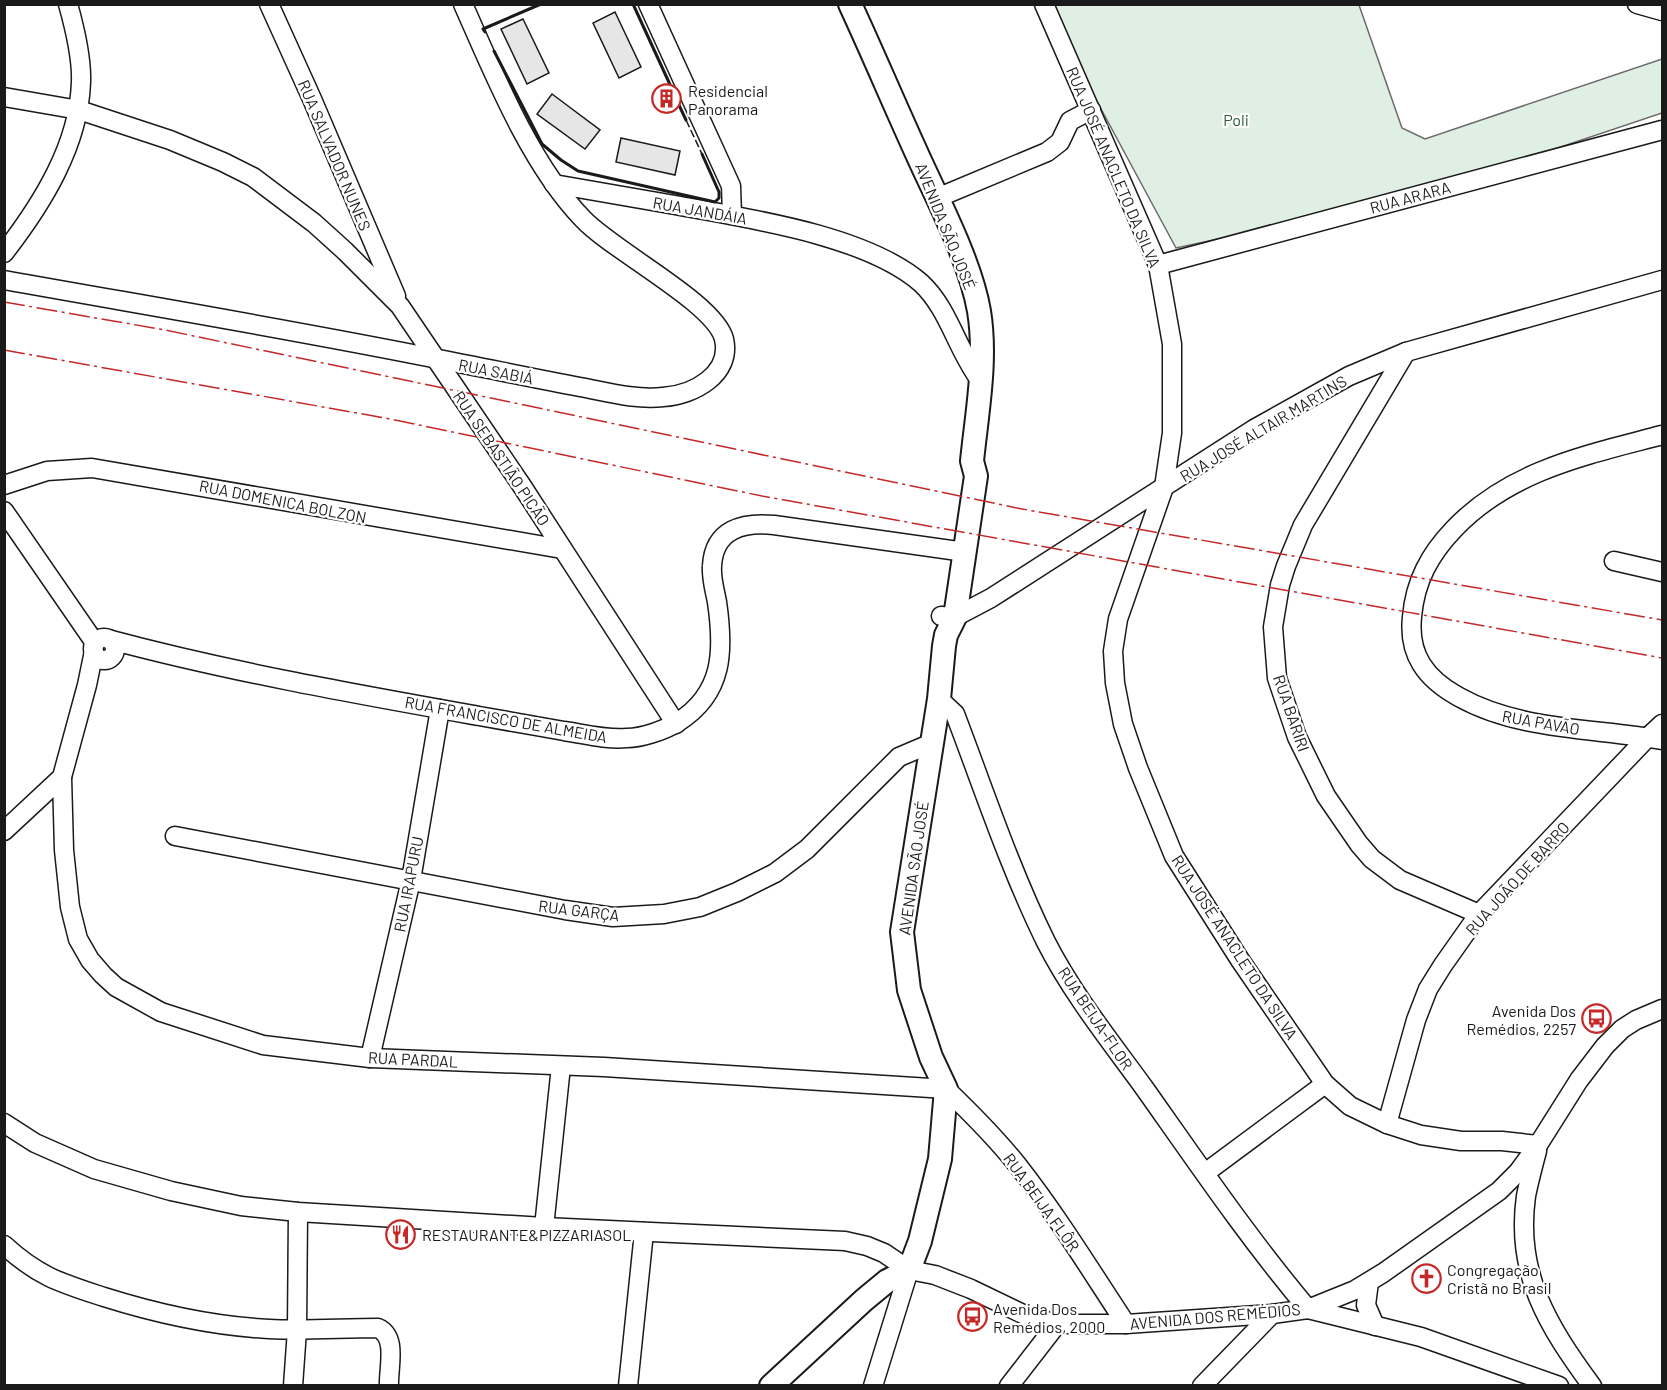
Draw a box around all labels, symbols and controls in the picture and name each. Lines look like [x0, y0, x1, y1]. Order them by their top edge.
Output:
street label: RUA JOSÉ ANACLETO DA SILVA [1063, 64, 1165, 271]
street label: RUA SALVADOR NUNES [295, 77, 375, 233]
place label: Residencial Panorama [688, 81, 768, 118]
building icon: Residencial Panorama [651, 83, 683, 115]
park label: Poli [1223, 110, 1249, 129]
street label: AVENIDA SÃO JOSÉ [912, 160, 980, 292]
street label: RUA ARARA [1368, 177, 1453, 217]
street label: RUA JANDÁIA [651, 192, 749, 228]
street label: RUA SABIÁ [457, 354, 535, 388]
street label: RUA JOSÉ ALTAIR MARTINS [1176, 371, 1350, 485]
street label: RUA SEBASTIÃO PICÃO [450, 387, 554, 529]
street label: RUA DOMENICA BOLZON [198, 475, 368, 527]
street label: RUA BARIRI [1270, 672, 1314, 754]
street label: RUA FRANCISCO DE ALMEIDA [403, 692, 609, 746]
street label: RUA PAVÃO [1501, 706, 1581, 738]
street label: AVENIDA SÃO JOSÉ [894, 800, 932, 936]
street label: RUA JOÃO DE BARRO [1461, 817, 1573, 939]
street label: RUA IRAPURU [389, 834, 427, 934]
street label: RUA JOSÉ ANACLETO DA SILVA [1168, 851, 1302, 1043]
street label: RUA GARÇA [537, 896, 621, 924]
street label: RUA BEIJA-FLOR [1055, 963, 1137, 1073]
place label: Avenida Dos Remédios, 2257 [1466, 1001, 1576, 1038]
bus stop icon: Avenida Dos Remédios, 2257 [1581, 1003, 1613, 1035]
street label: RUA PARDAL [368, 1047, 458, 1071]
street label: RUA BEIJA FLÔR [1000, 1149, 1084, 1255]
restaurant icon: RESTAURANTE&PIZZARIASOL [385, 1218, 417, 1250]
place label: RESTAURANTE&PIZZARIASOL [422, 1225, 631, 1244]
place label: Congregação Cristã no Brasil [1447, 1260, 1551, 1297]
church icon: Congregação Cristã no Brasil [1410, 1262, 1442, 1294]
place label: Avenida Dos Remédios, 2000 [993, 1299, 1105, 1336]
street label: AVENIDA DOS REMÉDIOS [1129, 1299, 1301, 1333]
bus stop icon: Avenida Dos Remédios, 2000 [956, 1301, 988, 1333]

